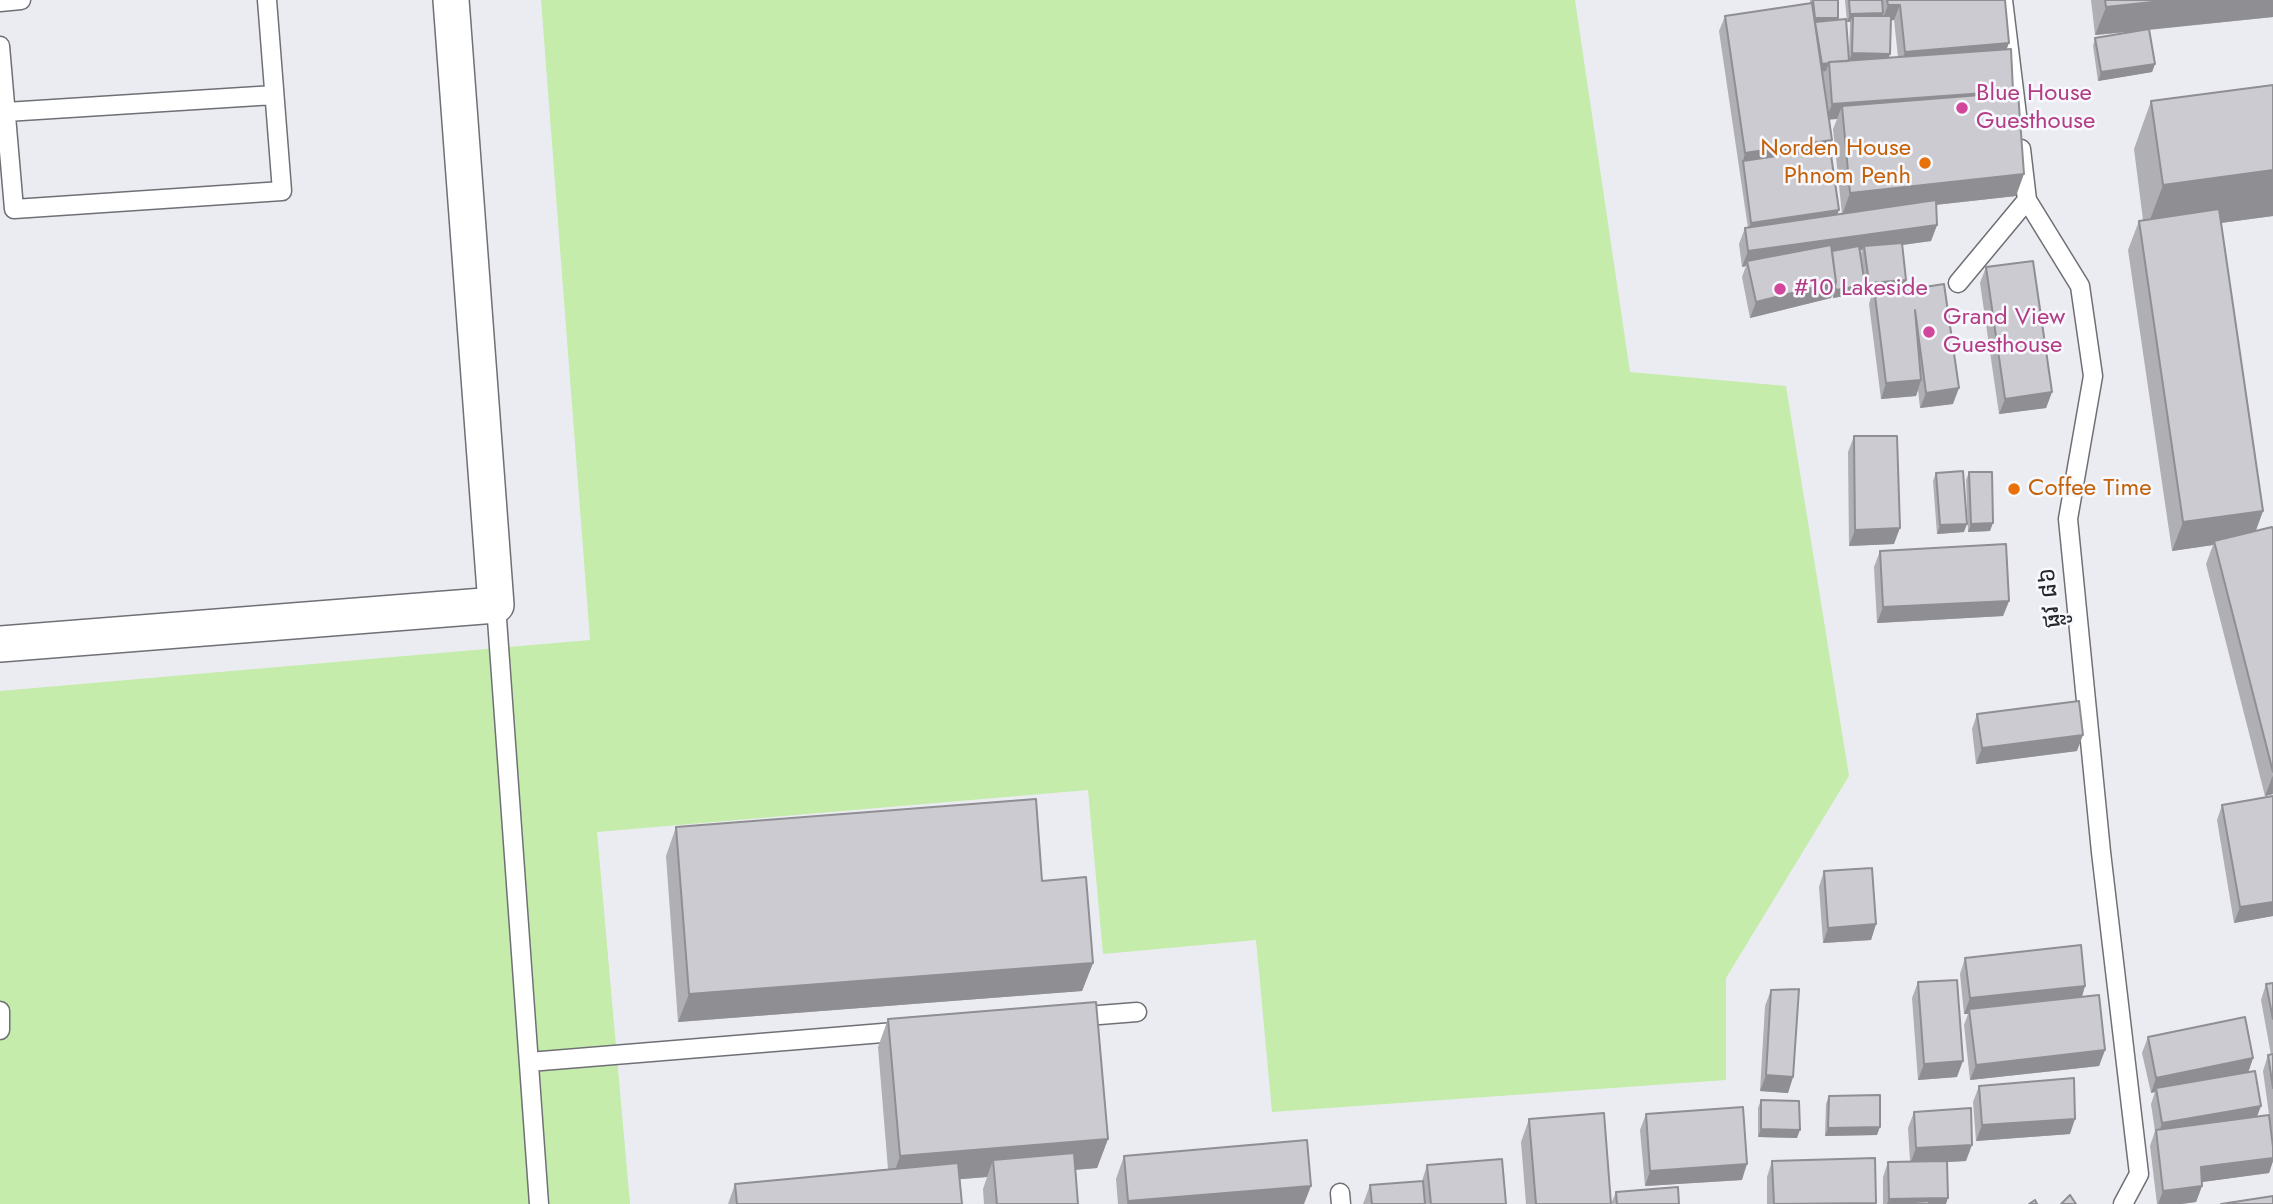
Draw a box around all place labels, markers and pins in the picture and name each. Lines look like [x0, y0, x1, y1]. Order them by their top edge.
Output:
place label: Blue House Guesthouse [1976, 80, 2095, 136]
marker: Blue House Guesthouse [1954, 100, 1970, 116]
place label: Norden House Phnom Penh [1760, 135, 1911, 191]
marker: Norden House Phnom Penh [1917, 155, 1933, 171]
place label: #10 Lakeside [1794, 275, 1928, 303]
marker: #10 Lakeside [1772, 281, 1788, 297]
place label: Grand View Guesthouse [1943, 304, 2065, 360]
marker: Grand View Guesthouse [1921, 324, 1937, 340]
place label: Coffee Time [2028, 475, 2152, 503]
marker: Coffee Time [2006, 481, 2022, 497]

